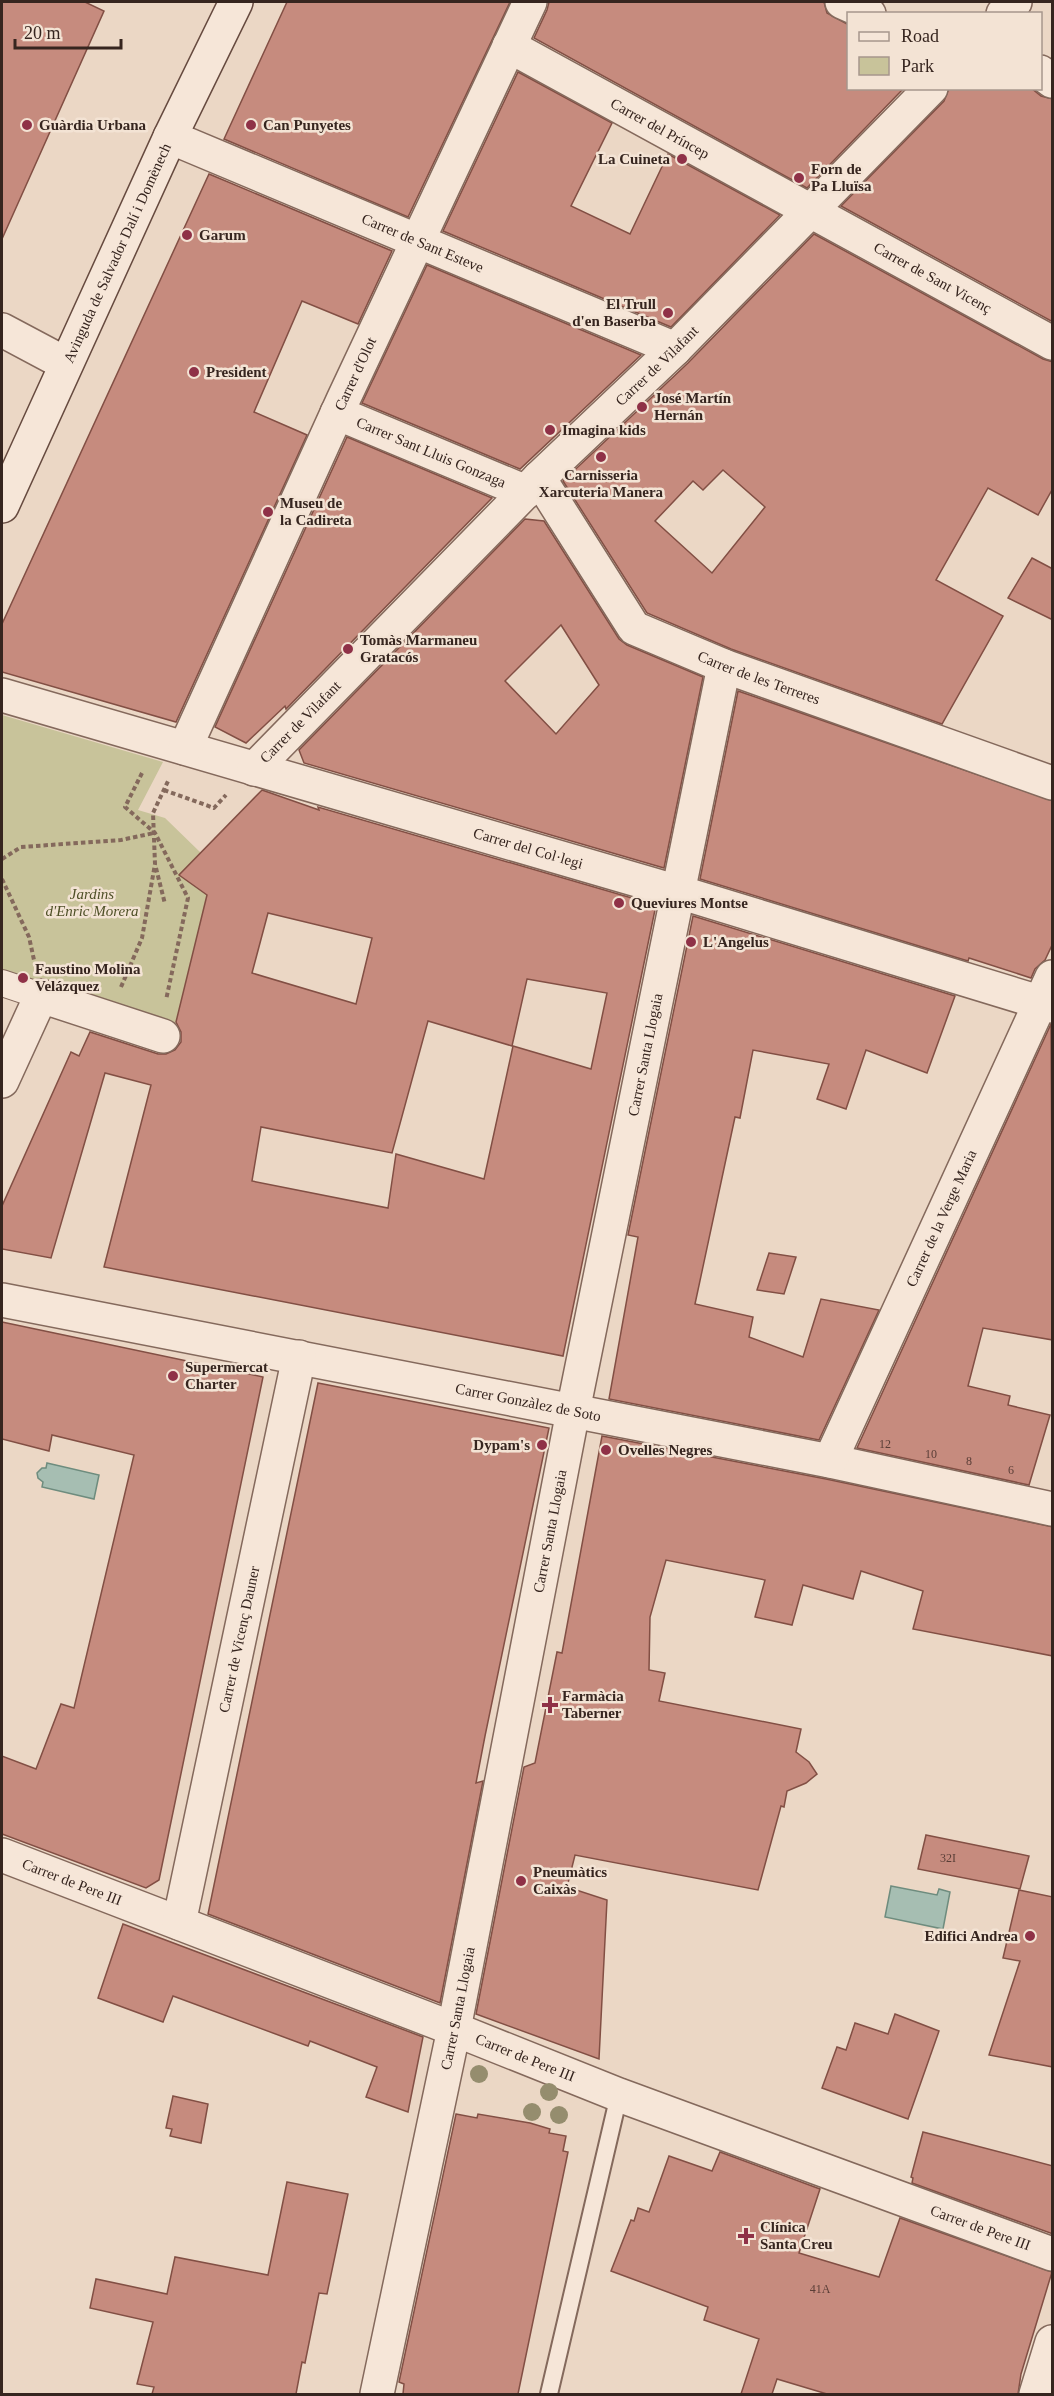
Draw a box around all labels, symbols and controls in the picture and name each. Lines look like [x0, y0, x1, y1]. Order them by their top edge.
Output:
scale bar [15, 12, 122, 50]
legend [847, 12, 1042, 90]
text: 20 m [24, 23, 61, 43]
text: Road [901, 26, 939, 46]
text: Park [901, 56, 934, 76]
street label: Carrer del Príncep [608, 95, 712, 162]
place label: Guàrdia Urbana [39, 117, 147, 133]
place label: Can Punyetes [263, 117, 351, 133]
marker: Guàrdia Urbana [20, 118, 34, 132]
marker: Can Punyetes [244, 118, 258, 132]
street label: Avinguda de Salvador Dalí i Domènech [60, 140, 174, 365]
place label: La Cuineta [598, 151, 670, 167]
marker: La Cuineta [675, 152, 689, 166]
place label: Forn de Pa Lluïsa [811, 161, 872, 194]
marker: Forn de Pa Lluïsa [792, 171, 806, 185]
street label: Carrer de Sant Esteve [359, 210, 486, 276]
place label: Garum [199, 227, 246, 243]
marker: Garum [180, 228, 194, 242]
street label: Carrer de Sant Vicenç [871, 239, 995, 317]
place label: El Trull d'en Baserba [572, 296, 656, 329]
marker: El Trull d'en Baserba [661, 306, 675, 320]
street label: Carrer de Vilafant [612, 322, 702, 409]
street label: Carrer d'Olot [331, 334, 380, 413]
place label: President [206, 364, 267, 380]
marker: President [187, 365, 201, 379]
place label: José Martín Hernán [654, 390, 732, 423]
marker: José Martín Hernán [635, 400, 649, 414]
street label: Carrer Sant Lluis Gonzaga [354, 414, 509, 491]
place label: Imagina kids [562, 422, 646, 438]
marker: Imagina kids [543, 423, 557, 437]
marker: Carnisseria Xarcuteria Manera [594, 450, 608, 464]
place label: Carnisseria Xarcuteria Manera [539, 467, 664, 500]
place label: Museu de la Cadireta [280, 495, 352, 528]
marker: Museu de la Cadireta [261, 505, 275, 519]
place label: Tomàs Marmaneu Gratacós [360, 632, 477, 665]
marker: Tomàs Marmaneu Gratacós [341, 642, 355, 656]
street label: Carrer de les Terreres [695, 648, 822, 708]
street label: Carrer de Vilafant [257, 677, 344, 766]
street label: Carrer del Col·legi [471, 825, 585, 872]
park label: Jardins d'Enric Morera [45, 886, 139, 919]
place label: Queviures Montse [631, 895, 748, 911]
marker: Queviures Montse [612, 896, 626, 910]
place label: L'Angelus [703, 934, 769, 950]
marker: L'Angelus [684, 935, 698, 949]
place label: Faustino Molina Velázquez [35, 961, 141, 994]
marker: Faustino Molina Velázquez [16, 971, 30, 985]
street label: Carrer Santa Llogaia [625, 991, 666, 1118]
street label: Carrer de la Verge Maria [903, 1147, 980, 1289]
place label: Supermercat Charter [185, 1359, 268, 1392]
marker: Supermercat Charter [166, 1369, 180, 1383]
street label: Carrer Gonzàlez de Soto [454, 1380, 602, 1424]
place label: Dypam's [473, 1437, 530, 1453]
house number: 12 [879, 1437, 891, 1451]
marker: Dypam's [535, 1438, 549, 1452]
place label: Ovelles Negres [618, 1442, 712, 1458]
marker: Ovelles Negres [599, 1443, 613, 1457]
house number: 10 [925, 1447, 937, 1461]
house number: 8 [966, 1454, 972, 1468]
house number: 6 [1008, 1463, 1014, 1477]
street label: Carrer Santa Llogaia [530, 1468, 570, 1594]
street label: Carrer de Vicenç Dauner [216, 1565, 262, 1714]
place label: Farmàcia Taberner [562, 1688, 624, 1721]
marker: Farmàcia Taberner [543, 1698, 557, 1712]
house number: 32I [940, 1851, 956, 1865]
street label: Carrer de Pere III [20, 1856, 124, 1908]
place label: Pneumàtics Caixàs [533, 1864, 607, 1897]
marker: Pneumàtics Caixàs [514, 1874, 528, 1888]
place label: Edifici Andrea [925, 1928, 1018, 1944]
marker: Edifici Andrea [1023, 1929, 1037, 1943]
street label: Carrer Santa Llogaia [438, 1945, 478, 2071]
street label: Carrer de Pere III [473, 2030, 577, 2084]
street label: Carrer de Pere III [928, 2202, 1033, 2253]
place label: Clínica Santa Creu [760, 2219, 833, 2252]
marker: Clínica Santa Creu [737, 2227, 755, 2245]
house number: 41A [810, 2282, 831, 2296]

